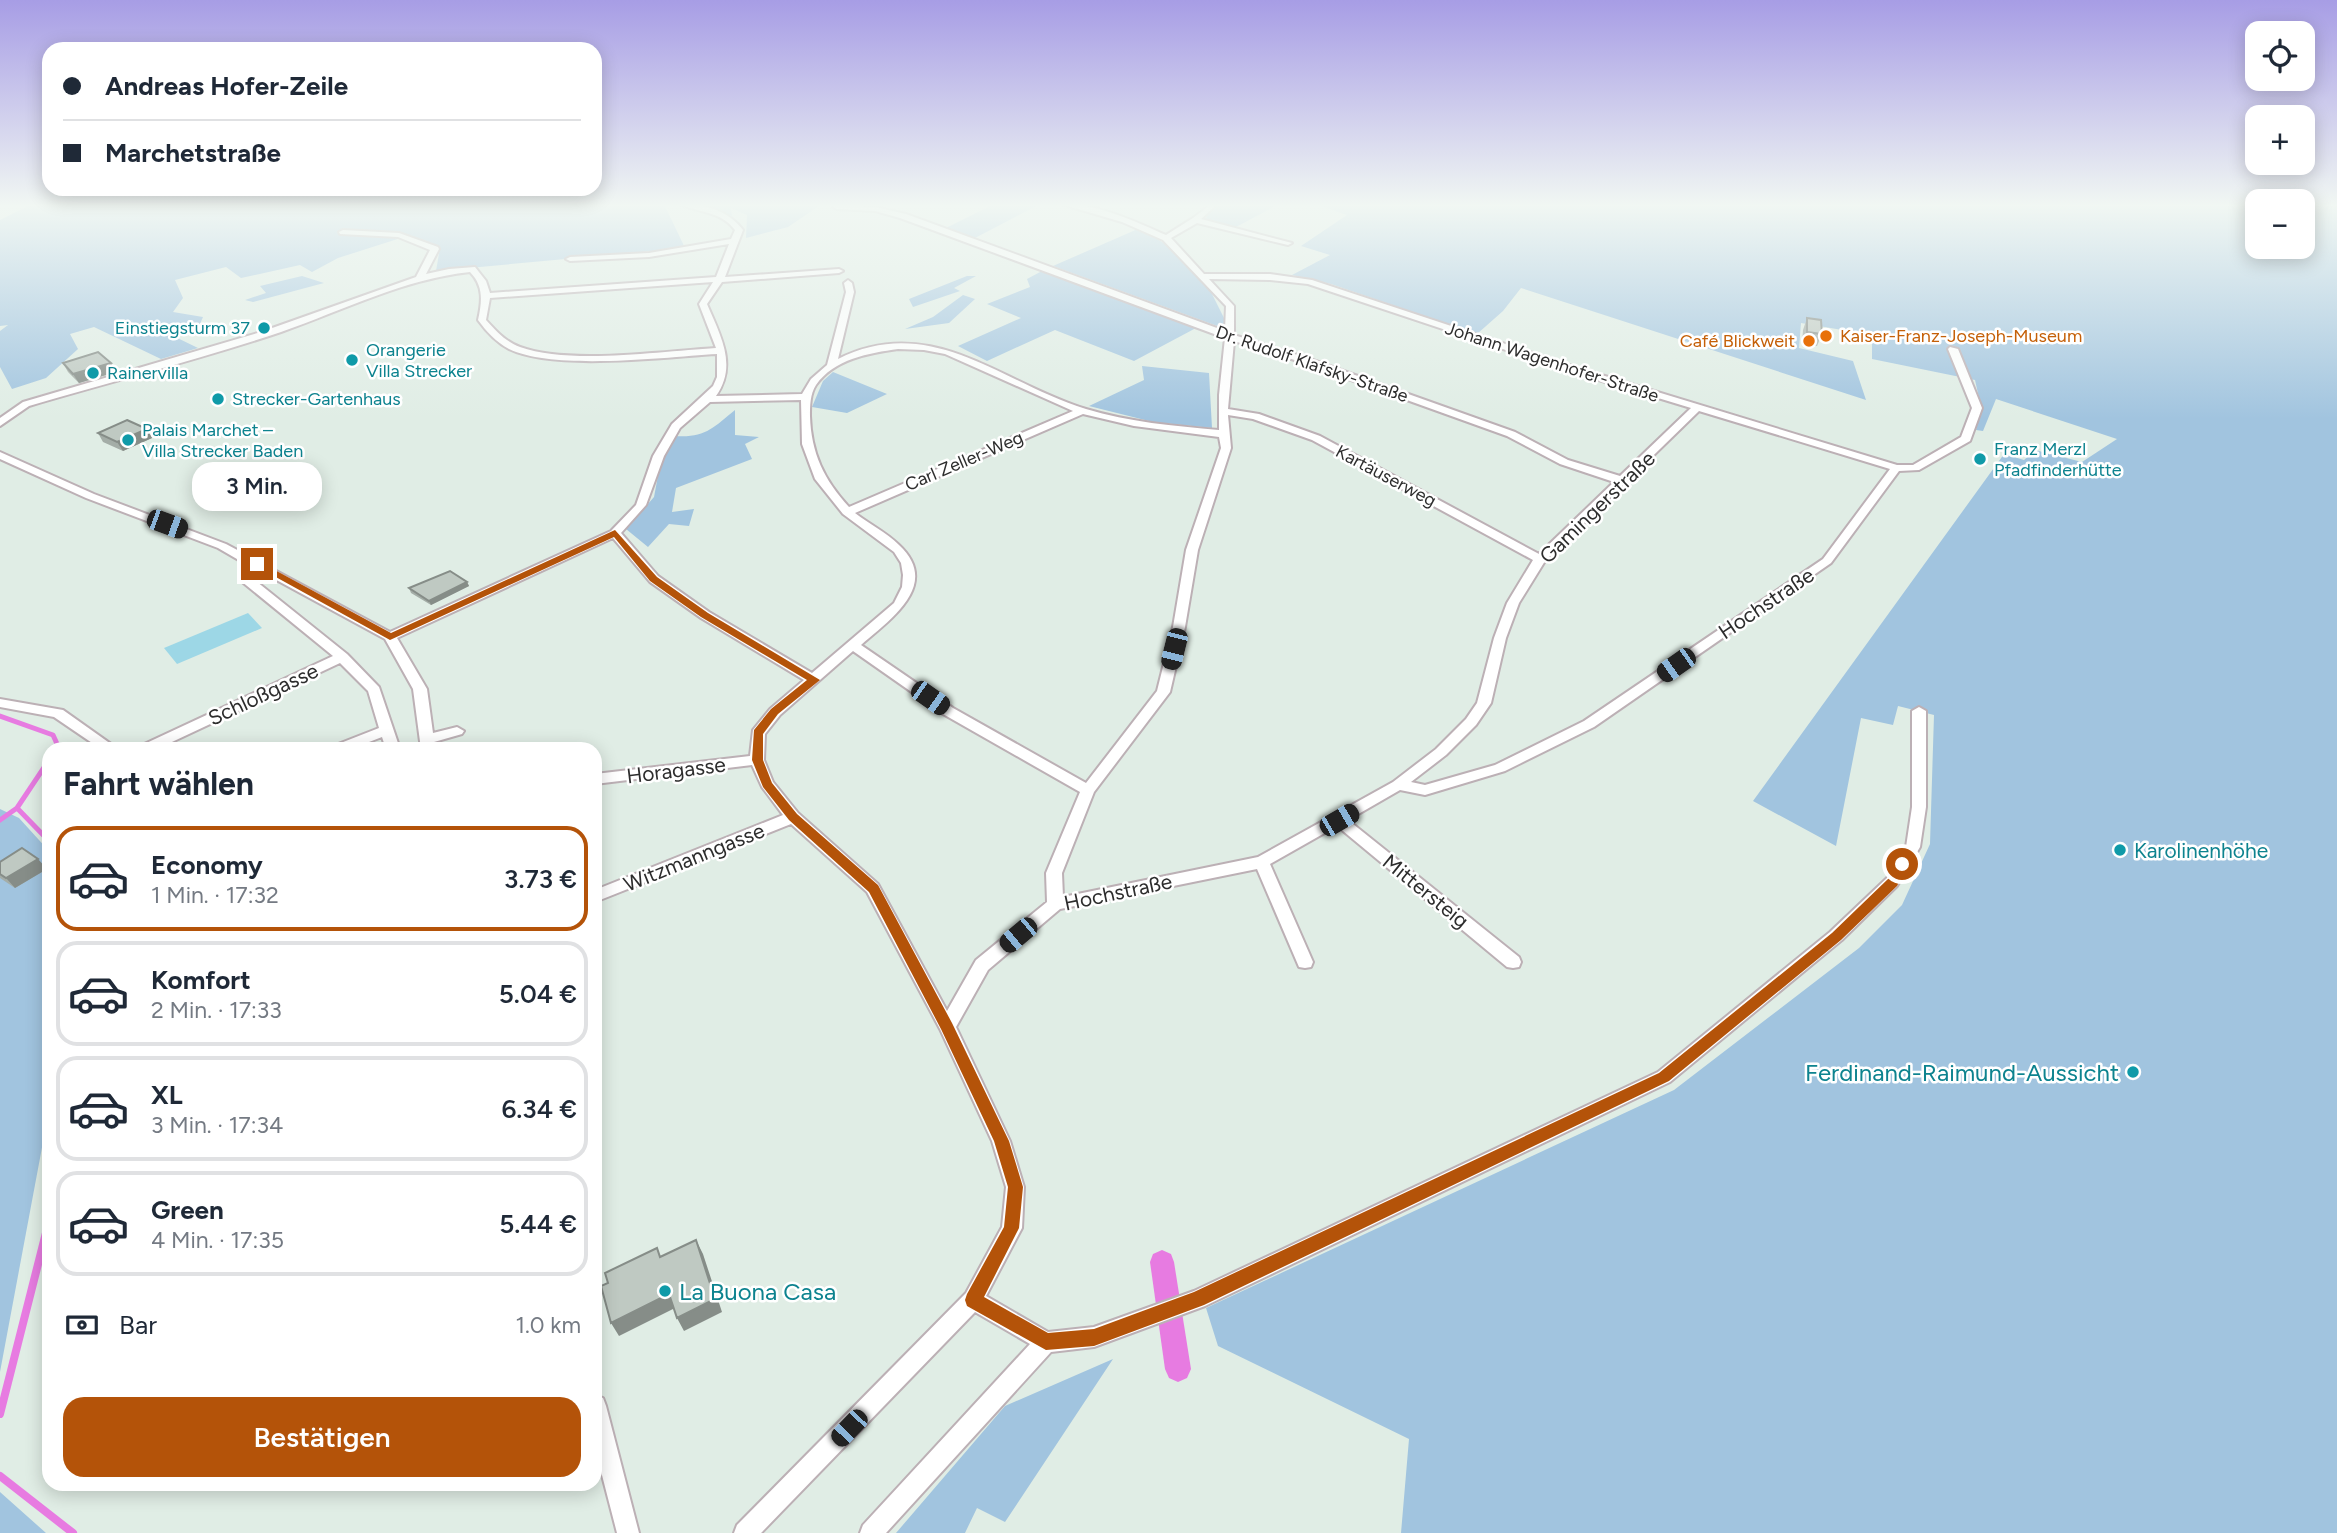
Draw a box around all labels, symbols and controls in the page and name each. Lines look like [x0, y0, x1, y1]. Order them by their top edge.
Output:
map controls [2245, 21, 2315, 259]
button: locate [2245, 21, 2315, 91]
text: Andreas Hofer-Zeile [105, 70, 348, 102]
button: + [2245, 105, 2315, 175]
text: Marchetstraße [105, 137, 281, 169]
button: − [2245, 189, 2315, 259]
place label: Einstiegsturm 37 [115, 317, 250, 339]
street label: Johann Wagenhofer-Straße [1442, 317, 1662, 407]
marker: Einstiegsturm 37 [256, 320, 272, 336]
street label: Dr. Rudolf Klafsky-Straße [1213, 321, 1411, 407]
place label: Kaiser-Franz-Joseph-Museum [1840, 325, 2082, 347]
marker: Kaiser-Franz-Joseph-Museum [1818, 328, 1834, 344]
place label: Café Blickweit [1680, 330, 1795, 352]
marker: Café Blickweit [1801, 333, 1817, 349]
place label: Orangerie Villa Strecker [366, 339, 472, 382]
marker: Orangerie Villa Strecker [344, 352, 360, 368]
place label: Rainervilla [107, 362, 188, 384]
marker: Rainervilla [85, 365, 101, 381]
place label: Strecker-Gartenhaus [232, 388, 401, 410]
marker: Strecker-Gartenhaus [210, 391, 226, 407]
place label: Palais Marchet – Villa Strecker Baden [142, 419, 303, 462]
street label: Carl Zeller-Weg [902, 426, 1026, 496]
marker: Palais Marchet – Villa Strecker Baden [120, 432, 136, 448]
place label: Franz Merzl Pfadfinderhütte [1994, 438, 2122, 481]
street label: Kartäuserweg [1332, 440, 1440, 512]
street label: Gamingerstraße [1534, 446, 1660, 568]
marker: Franz Merzl Pfadfinderhütte [1972, 451, 1988, 467]
callout: 3 Min. [192, 462, 322, 512]
text: 3 Min. [226, 472, 288, 500]
car [144, 507, 191, 541]
route end [241, 548, 273, 580]
street label: Hochstraße [1713, 562, 1819, 644]
car [1159, 626, 1190, 672]
car [1653, 644, 1700, 686]
street label: Schloßgasse [204, 658, 322, 730]
car [907, 677, 954, 719]
street label: Horagasse [625, 752, 727, 788]
text: Fahrt wählen [63, 765, 254, 803]
car [1316, 800, 1363, 840]
street label: Witzmanngasse [620, 817, 768, 897]
place label: Karolinenhöhe [2134, 838, 2268, 863]
marker: Karolinenhöhe [2112, 842, 2128, 858]
icon: car [67, 847, 130, 910]
route start [1886, 848, 1918, 880]
text: Economy [151, 849, 263, 881]
street label: Mittersteig [1378, 849, 1474, 933]
text: 3.73 € [504, 863, 577, 895]
street label: Hochstraße [1062, 868, 1174, 916]
text: 1 Min. · 17:32 [151, 881, 279, 909]
car [996, 913, 1041, 957]
icon: car [67, 962, 130, 1025]
text: Komfort [151, 964, 251, 996]
text: 5.04 € [499, 978, 577, 1010]
text: 2 Min. · 17:33 [151, 996, 282, 1024]
place label: Ferdinand-Raimund-Aussicht [1805, 1058, 2119, 1087]
marker: Ferdinand-Raimund-Aussicht [2125, 1064, 2141, 1080]
icon: car [67, 1077, 130, 1140]
text: XL [151, 1079, 183, 1111]
text: 6.34 € [501, 1093, 577, 1125]
text: 3 Min. · 17:34 [151, 1111, 283, 1139]
icon: car [67, 1192, 130, 1255]
text: Green [151, 1194, 224, 1226]
text: 5.44 € [499, 1208, 577, 1240]
text: 4 Min. · 17:35 [151, 1226, 284, 1254]
place label: La Buona Casa [679, 1277, 836, 1306]
marker: La Buona Casa [657, 1283, 673, 1299]
icon: cash [63, 1306, 101, 1344]
text: Bar [119, 1309, 157, 1341]
text: 1.0 km [516, 1311, 581, 1339]
button: Bestätigen [63, 1397, 581, 1477]
car [827, 1406, 872, 1450]

